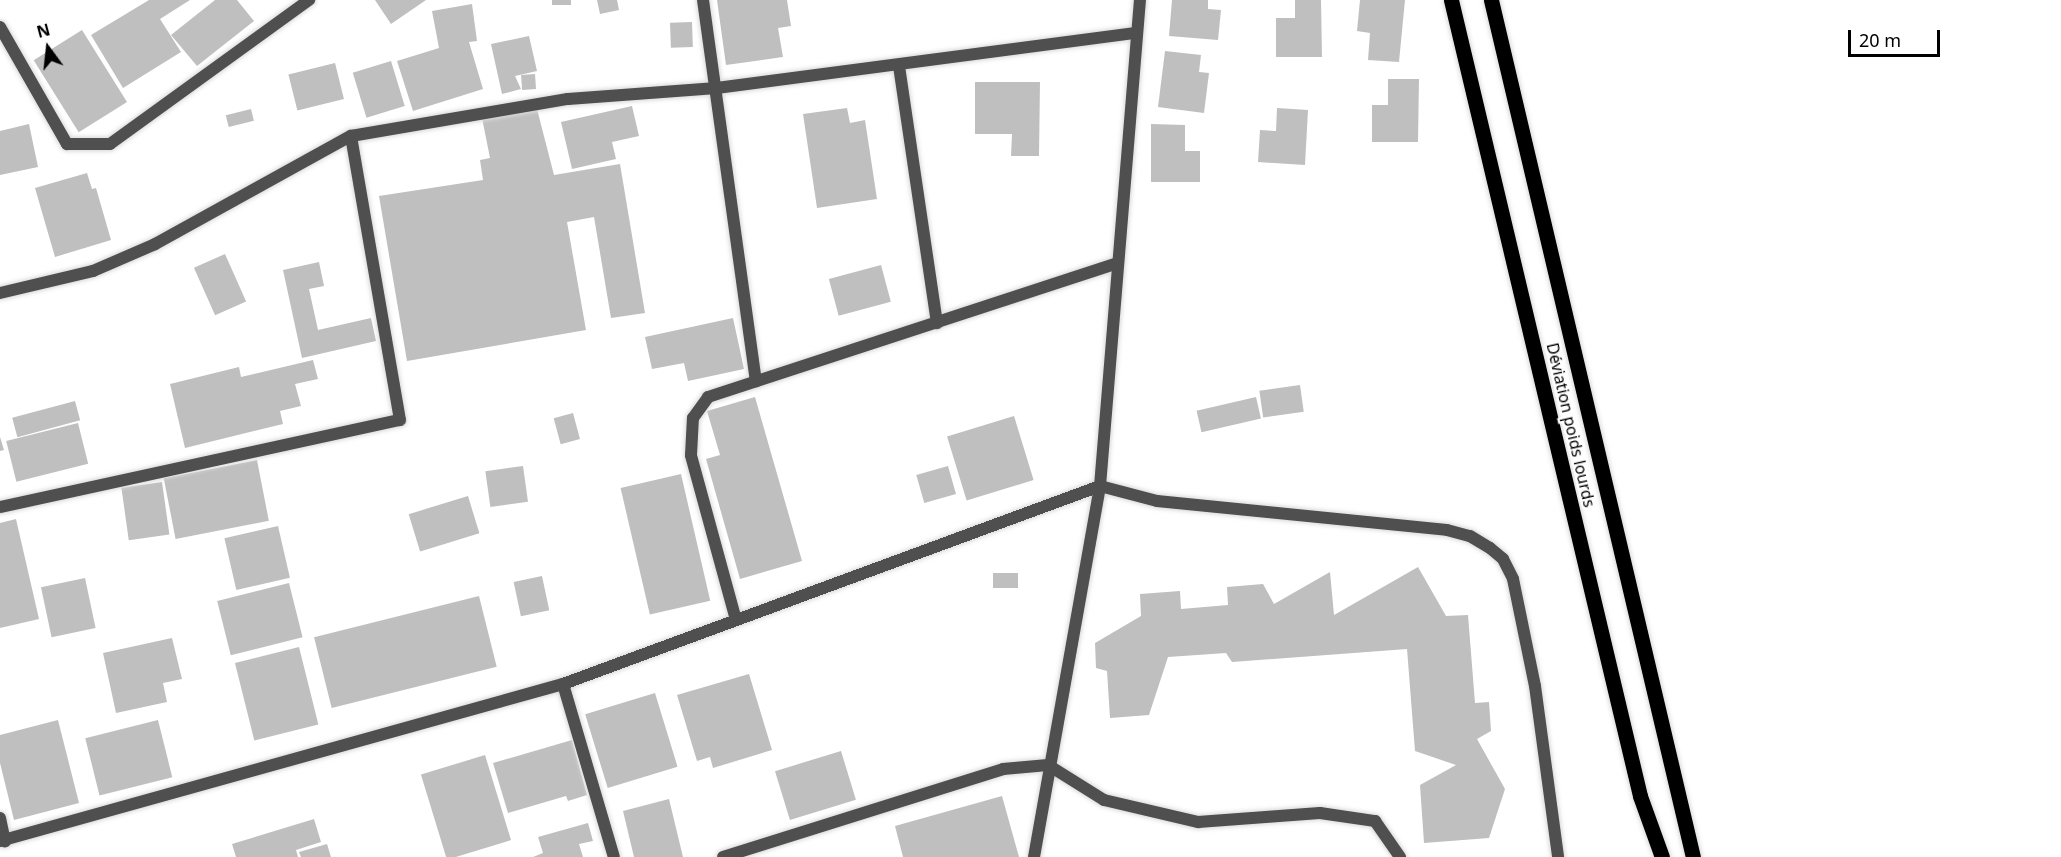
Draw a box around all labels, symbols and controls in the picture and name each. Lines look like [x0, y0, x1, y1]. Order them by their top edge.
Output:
north arrow [18, 18, 78, 78]
text: N [34, 18, 52, 43]
scale bar [1851, 18, 1942, 56]
text: 20 m [1859, 28, 1901, 52]
street label: Déviation poids lourds [1543, 341, 1599, 509]

